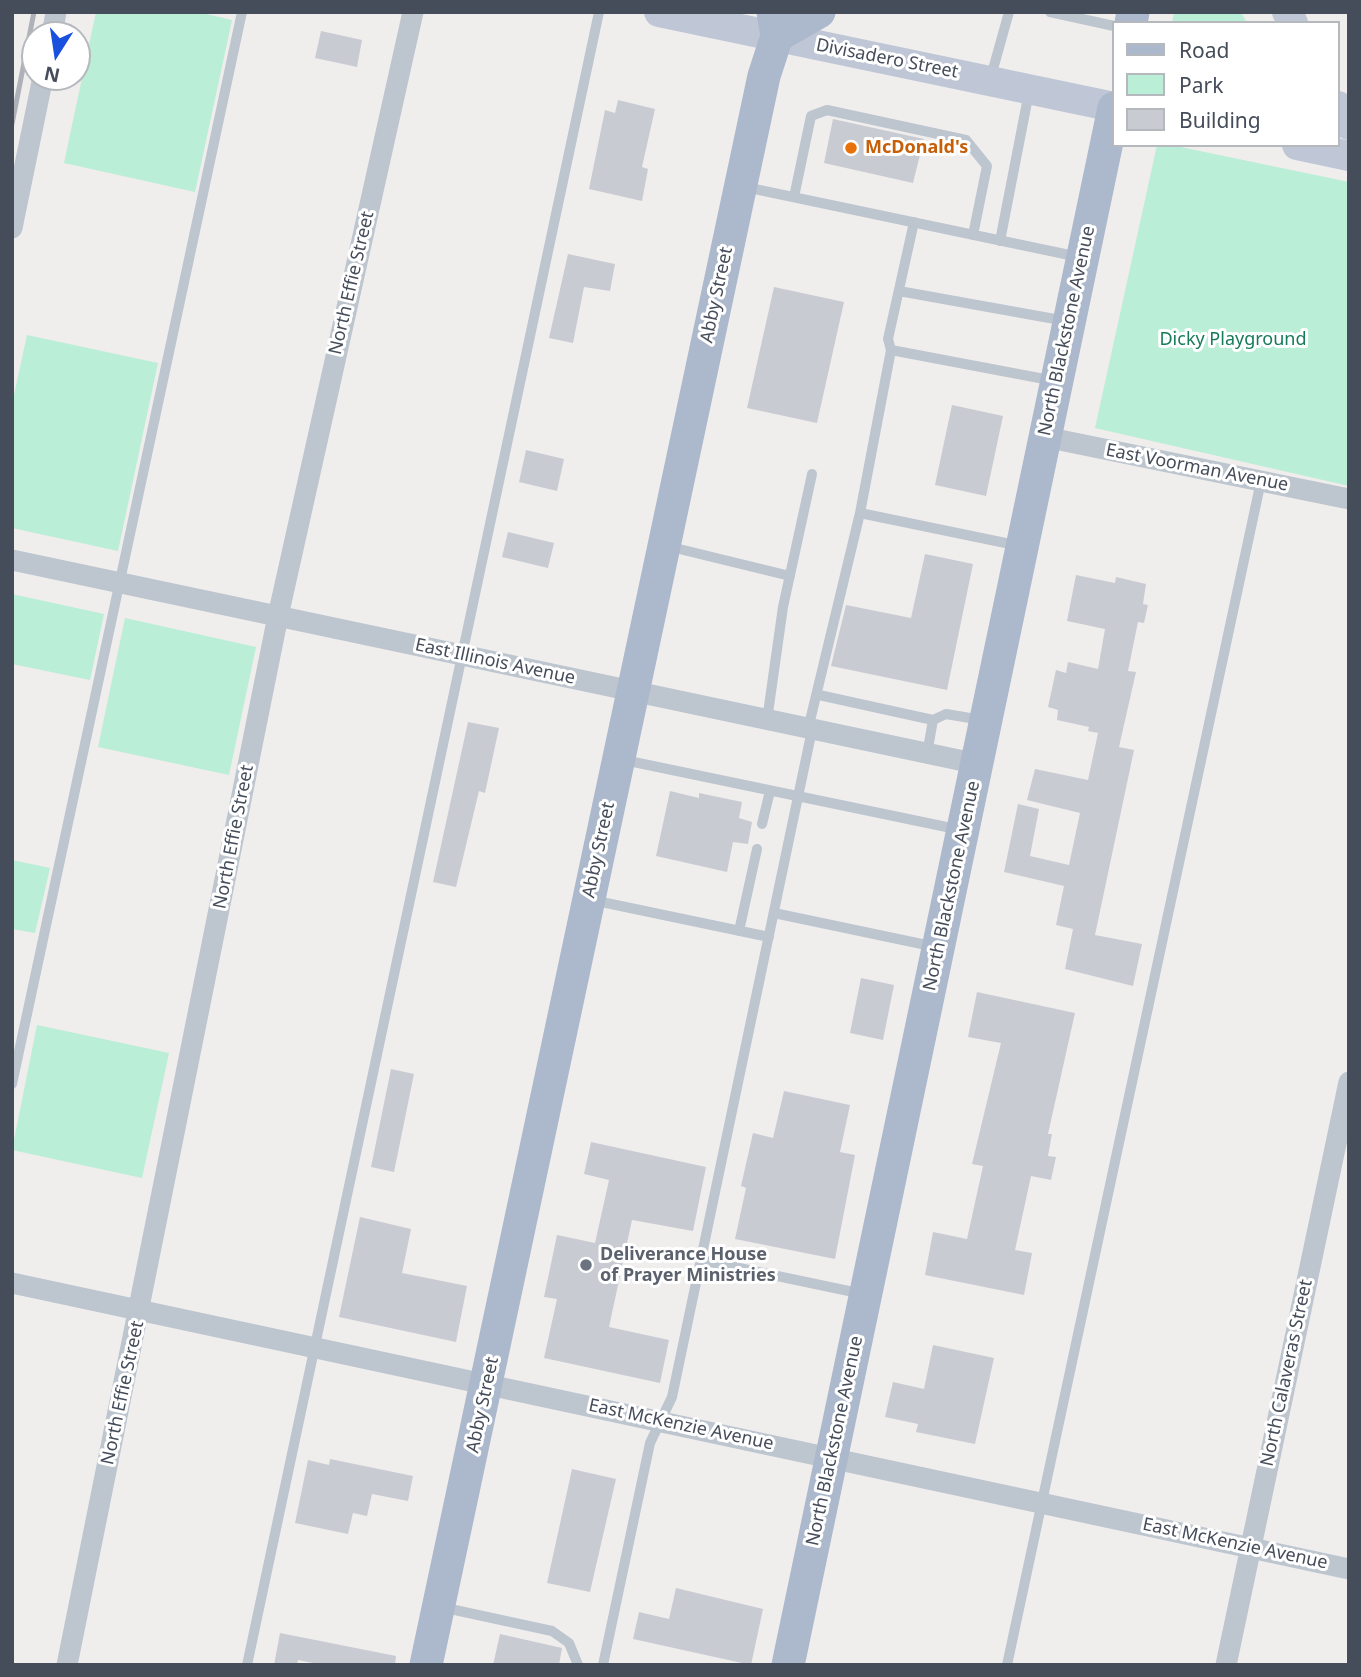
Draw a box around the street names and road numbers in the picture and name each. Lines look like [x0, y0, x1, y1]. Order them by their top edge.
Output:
street label: Divisadero Street [814, 35, 960, 83]
street label: North Effie Street [325, 209, 379, 357]
street label: North Blackstone Avenue [1034, 224, 1100, 438]
street label: Abby Street [696, 245, 738, 345]
street label: East Voorman Avenue [1104, 440, 1290, 496]
street label: East Illinois Avenue [413, 634, 577, 690]
street label: North Effie Street [209, 763, 259, 911]
street label: North Blackstone Avenue [919, 779, 985, 993]
street label: Abby Street [578, 800, 620, 900]
street label: North Calaveras Street [1257, 1278, 1317, 1468]
street label: North Effie Street [97, 1319, 149, 1467]
street label: North Blackstone Avenue [802, 1334, 868, 1548]
street label: Abby Street [462, 1355, 504, 1455]
street label: East McKenzie Avenue [587, 1395, 775, 1455]
street label: East McKenzie Avenue [1141, 1514, 1329, 1574]

